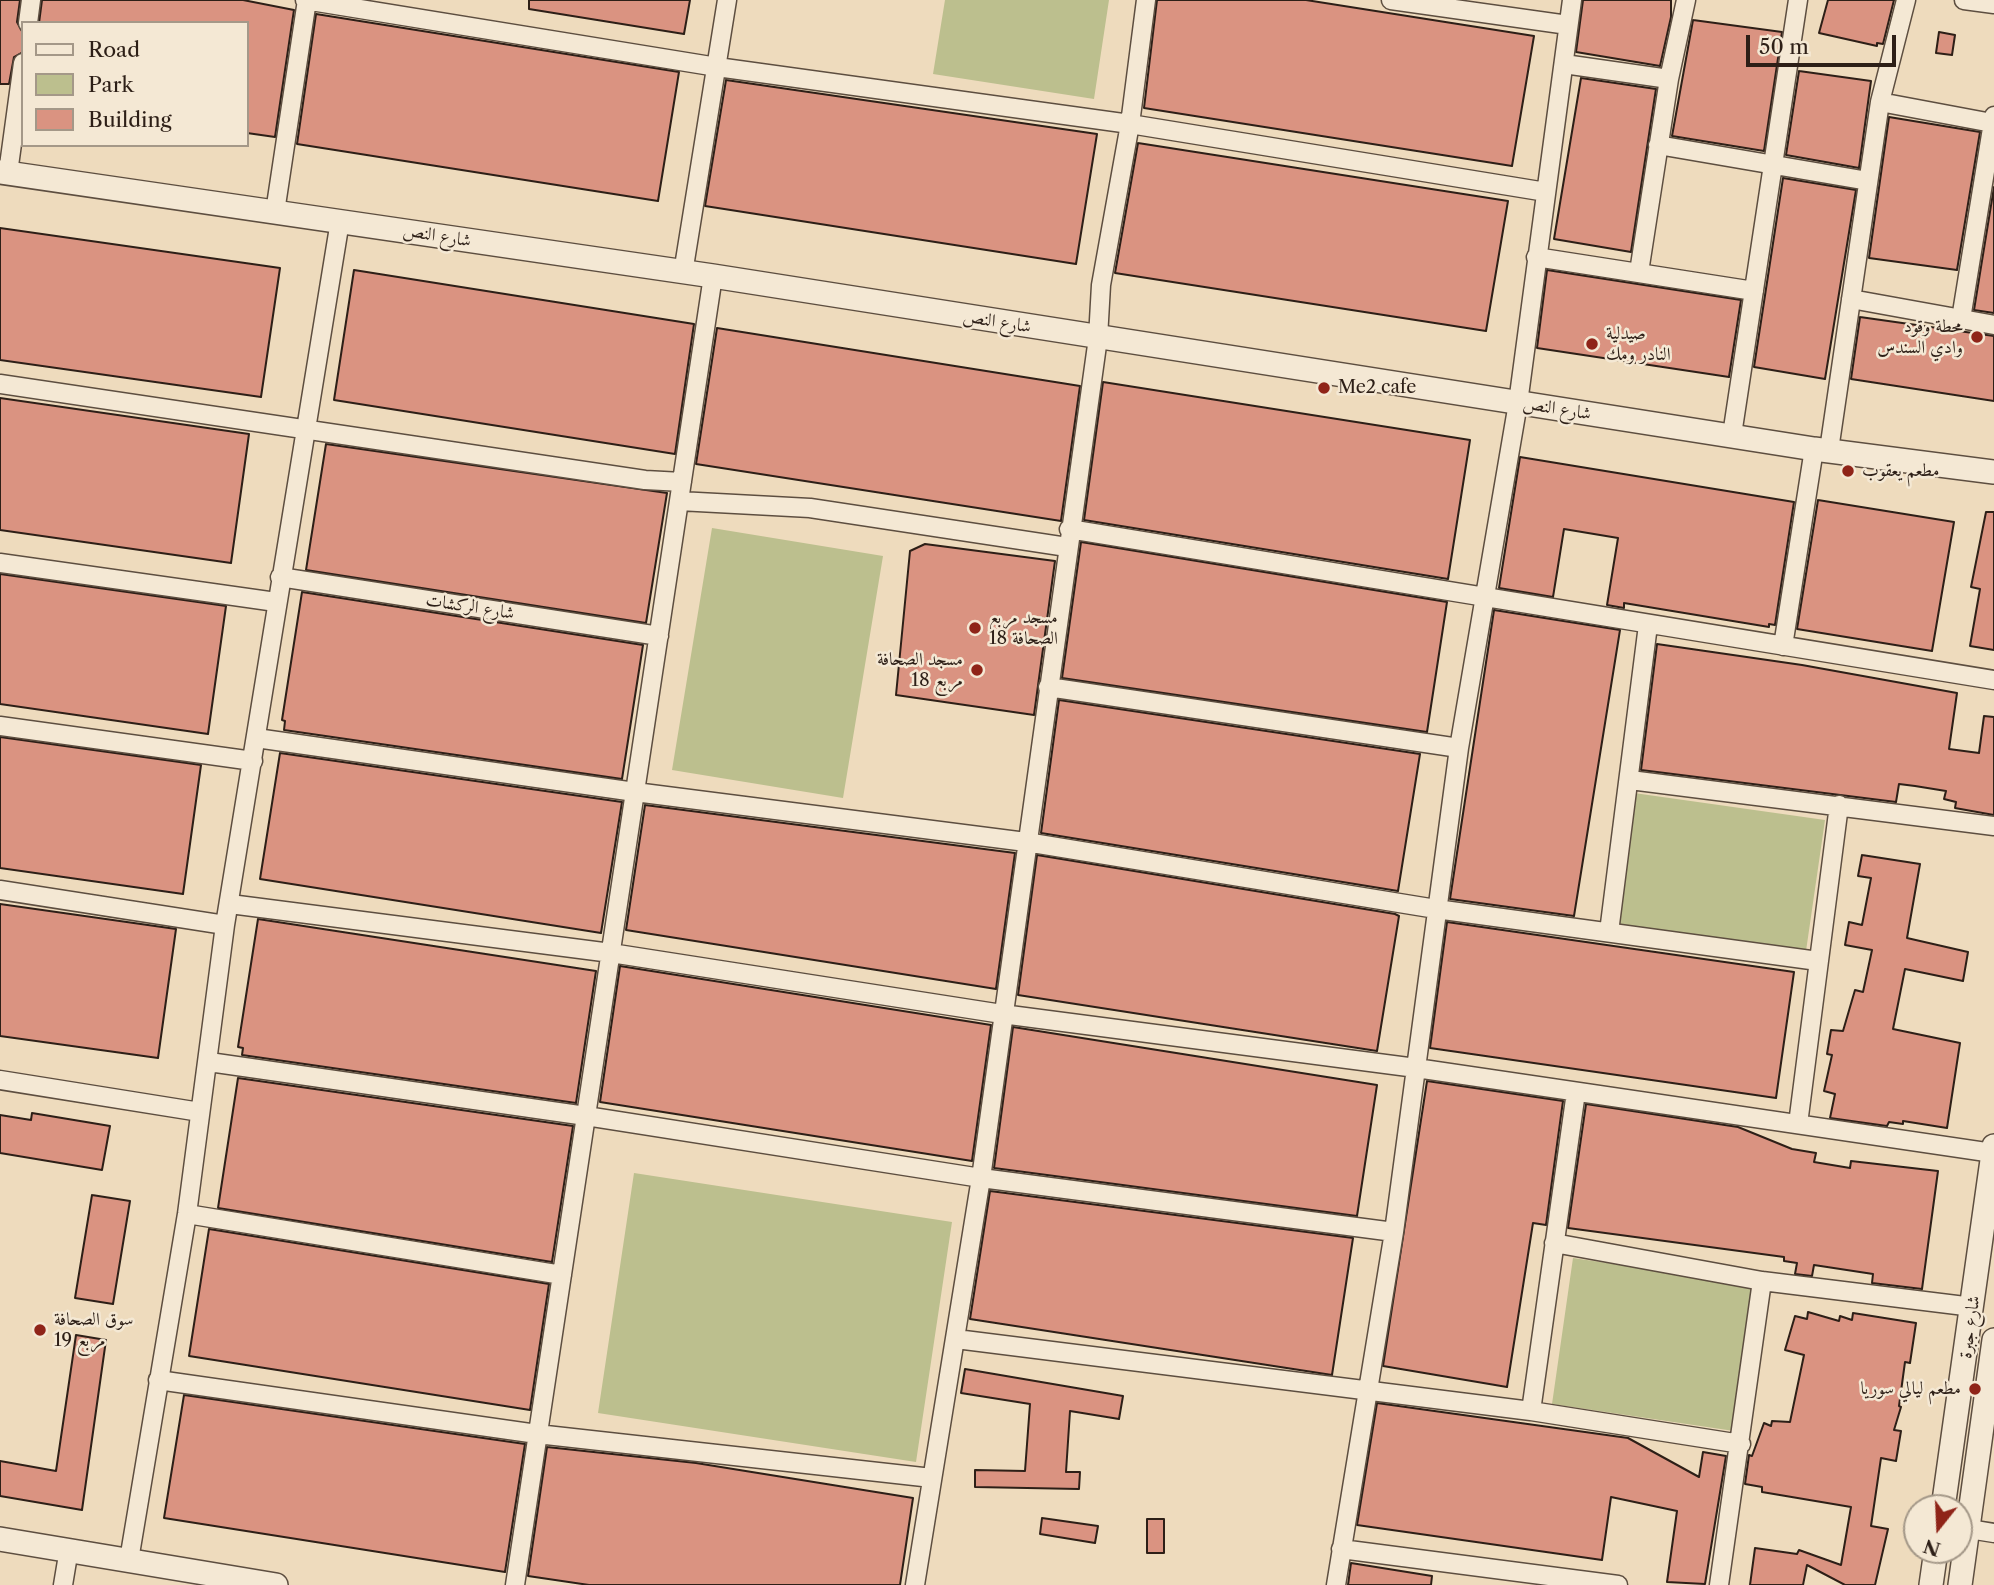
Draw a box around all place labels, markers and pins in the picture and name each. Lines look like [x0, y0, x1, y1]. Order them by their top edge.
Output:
place label: محطة وقود وادي السندس [1877, 316, 1963, 358]
place label: صيدلية النادر ومك [1606, 323, 1671, 366]
marker: محطة وقود وادي السندس [1969, 329, 1985, 345]
marker: صيدلية النادر ومك [1584, 336, 1600, 352]
place label: Me2 cafe [1338, 377, 1416, 399]
marker: Me2 cafe [1316, 380, 1332, 396]
place label: مطعم يعقوب [1862, 460, 1939, 482]
marker: مطعم يعقوب [1840, 463, 1856, 479]
place label: مسجد مربع 18 الصحافة [989, 607, 1058, 650]
marker: مسجد مربع 18 الصحافة [967, 620, 983, 636]
place label: مسجد الصحافة مربع 18 [877, 649, 963, 692]
marker: مسجد الصحافة مربع 18 [969, 662, 985, 678]
place label: سوق الصحافة مربع 19 [54, 1309, 134, 1352]
marker: سوق الصحافة مربع 19 [32, 1322, 48, 1338]
place label: مطعم ليالي سوريا [1861, 1378, 1961, 1400]
marker: مطعم ليالي سوريا [1967, 1381, 1983, 1397]

